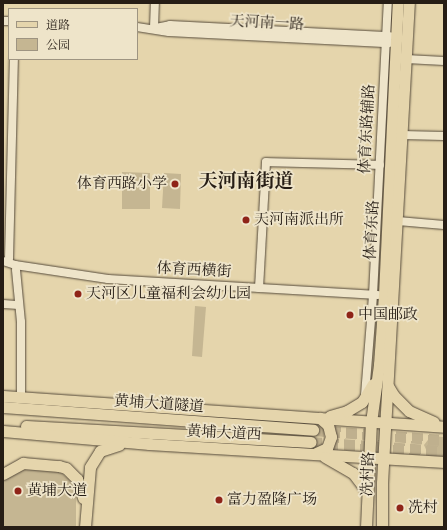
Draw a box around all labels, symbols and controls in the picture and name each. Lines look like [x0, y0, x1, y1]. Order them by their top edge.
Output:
legend [8, 8, 138, 60]
street label: 天河南一路 [229, 12, 305, 34]
text: 道路 [46, 18, 70, 33]
text: 公园 [46, 38, 70, 53]
street label: 体育东路辅路 [356, 84, 378, 174]
district label: 天河南街道 [199, 171, 293, 193]
place label: 体育西路小学 [77, 175, 167, 193]
marker: 体育西路小学 [170, 179, 180, 189]
street label: 体育东路 [361, 200, 383, 260]
place label: 天河南派出所 [254, 211, 344, 229]
marker: 天河南派出所 [241, 215, 251, 225]
street label: 体育西横街 [156, 259, 232, 281]
place label: 天河区儿童福利会幼儿园 [86, 285, 251, 303]
marker: 天河区儿童福利会幼儿园 [73, 289, 83, 299]
place label: 中国邮政 [358, 306, 418, 324]
marker: 中国邮政 [345, 310, 355, 320]
street label: 黄埔大道隧道 [113, 392, 205, 416]
street label: 黄埔大道西 [186, 422, 262, 444]
street label: 冼村路 [358, 451, 378, 497]
place label: 黄埔大道 [27, 482, 87, 500]
marker: 黄埔大道 [12, 485, 24, 497]
place label: 富力盈隆广场 [227, 491, 317, 509]
marker: 富力盈隆广场 [214, 495, 224, 505]
place label: 冼村 [408, 499, 438, 517]
marker: 冼村 [395, 503, 405, 513]

